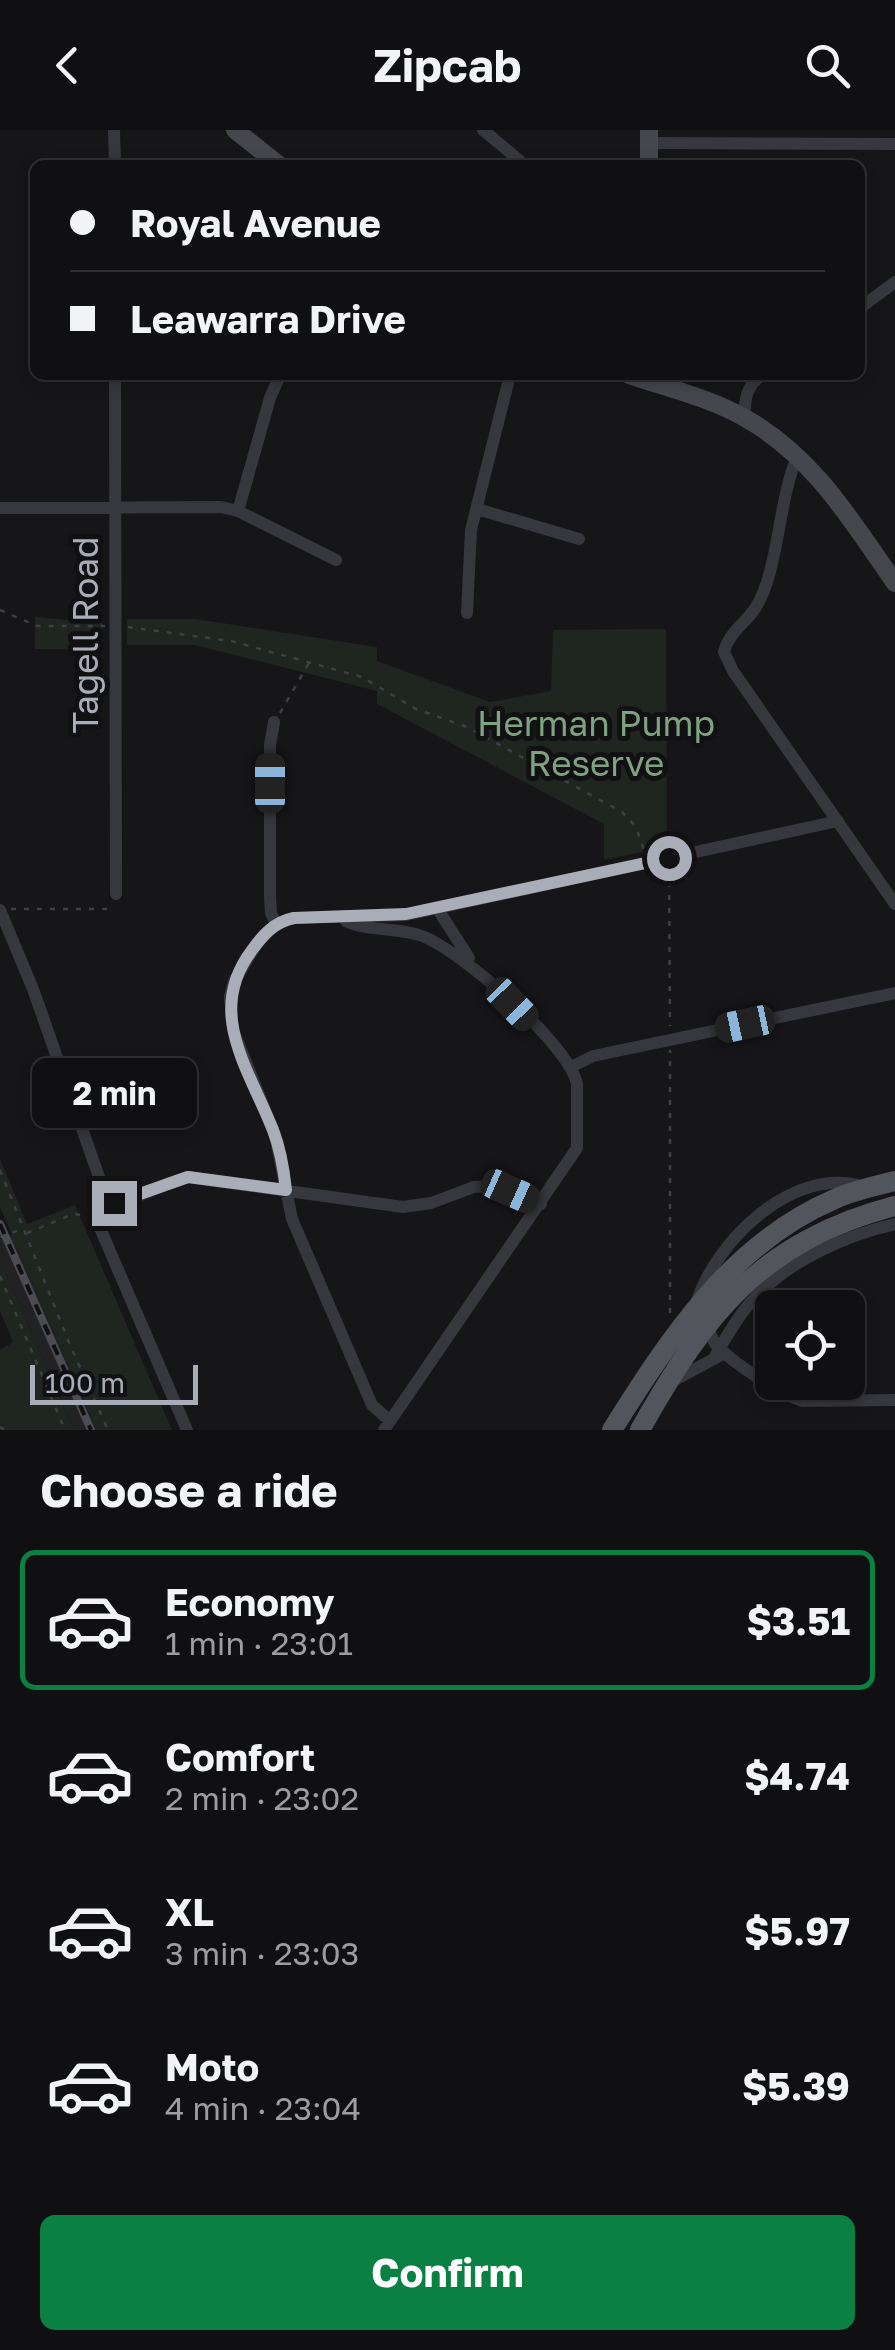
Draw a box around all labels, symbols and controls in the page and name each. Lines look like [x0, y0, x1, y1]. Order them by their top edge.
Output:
icon: back [40, 38, 95, 93]
text: Zipcab [373, 38, 522, 92]
icon: search [800, 38, 855, 93]
text: Royal Avenue [130, 200, 381, 245]
text: Leawarra Drive [130, 296, 406, 341]
street label: Tagell Road [64, 536, 106, 734]
park label: Herman Pump Reserve [477, 702, 715, 784]
car [255, 753, 285, 813]
route start [647, 836, 692, 881]
car [480, 972, 544, 1036]
car [713, 1003, 777, 1045]
callout: 2 min [32, 1058, 196, 1128]
text: 2 min [73, 1074, 156, 1112]
car [476, 1165, 544, 1217]
route end [92, 1181, 137, 1226]
map controls [755, 1290, 865, 1400]
button: locate [755, 1290, 865, 1400]
scale bar [30, 1360, 198, 1404]
text: 100 m [45, 1366, 125, 1399]
text: Choose a ride [40, 1463, 338, 1517]
icon: car [45, 1575, 135, 1665]
text: Economy [165, 1579, 334, 1624]
text: $3.51 [746, 1598, 850, 1643]
text: 1 min · 23:01 [165, 1624, 353, 1662]
icon: car [45, 1730, 135, 1820]
text: Comfort [165, 1734, 315, 1779]
text: $4.74 [744, 1753, 850, 1798]
text: 2 min · 23:02 [165, 1779, 359, 1817]
icon: car [45, 1885, 135, 1975]
text: XL [165, 1889, 214, 1934]
text: $5.97 [744, 1908, 850, 1953]
text: 3 min · 23:03 [165, 1934, 359, 1972]
icon: car [45, 2040, 135, 2130]
text: Moto [165, 2044, 259, 2089]
text: $5.39 [742, 2063, 850, 2108]
text: 4 min · 23:04 [165, 2089, 361, 2127]
button: Confirm [40, 2215, 855, 2330]

